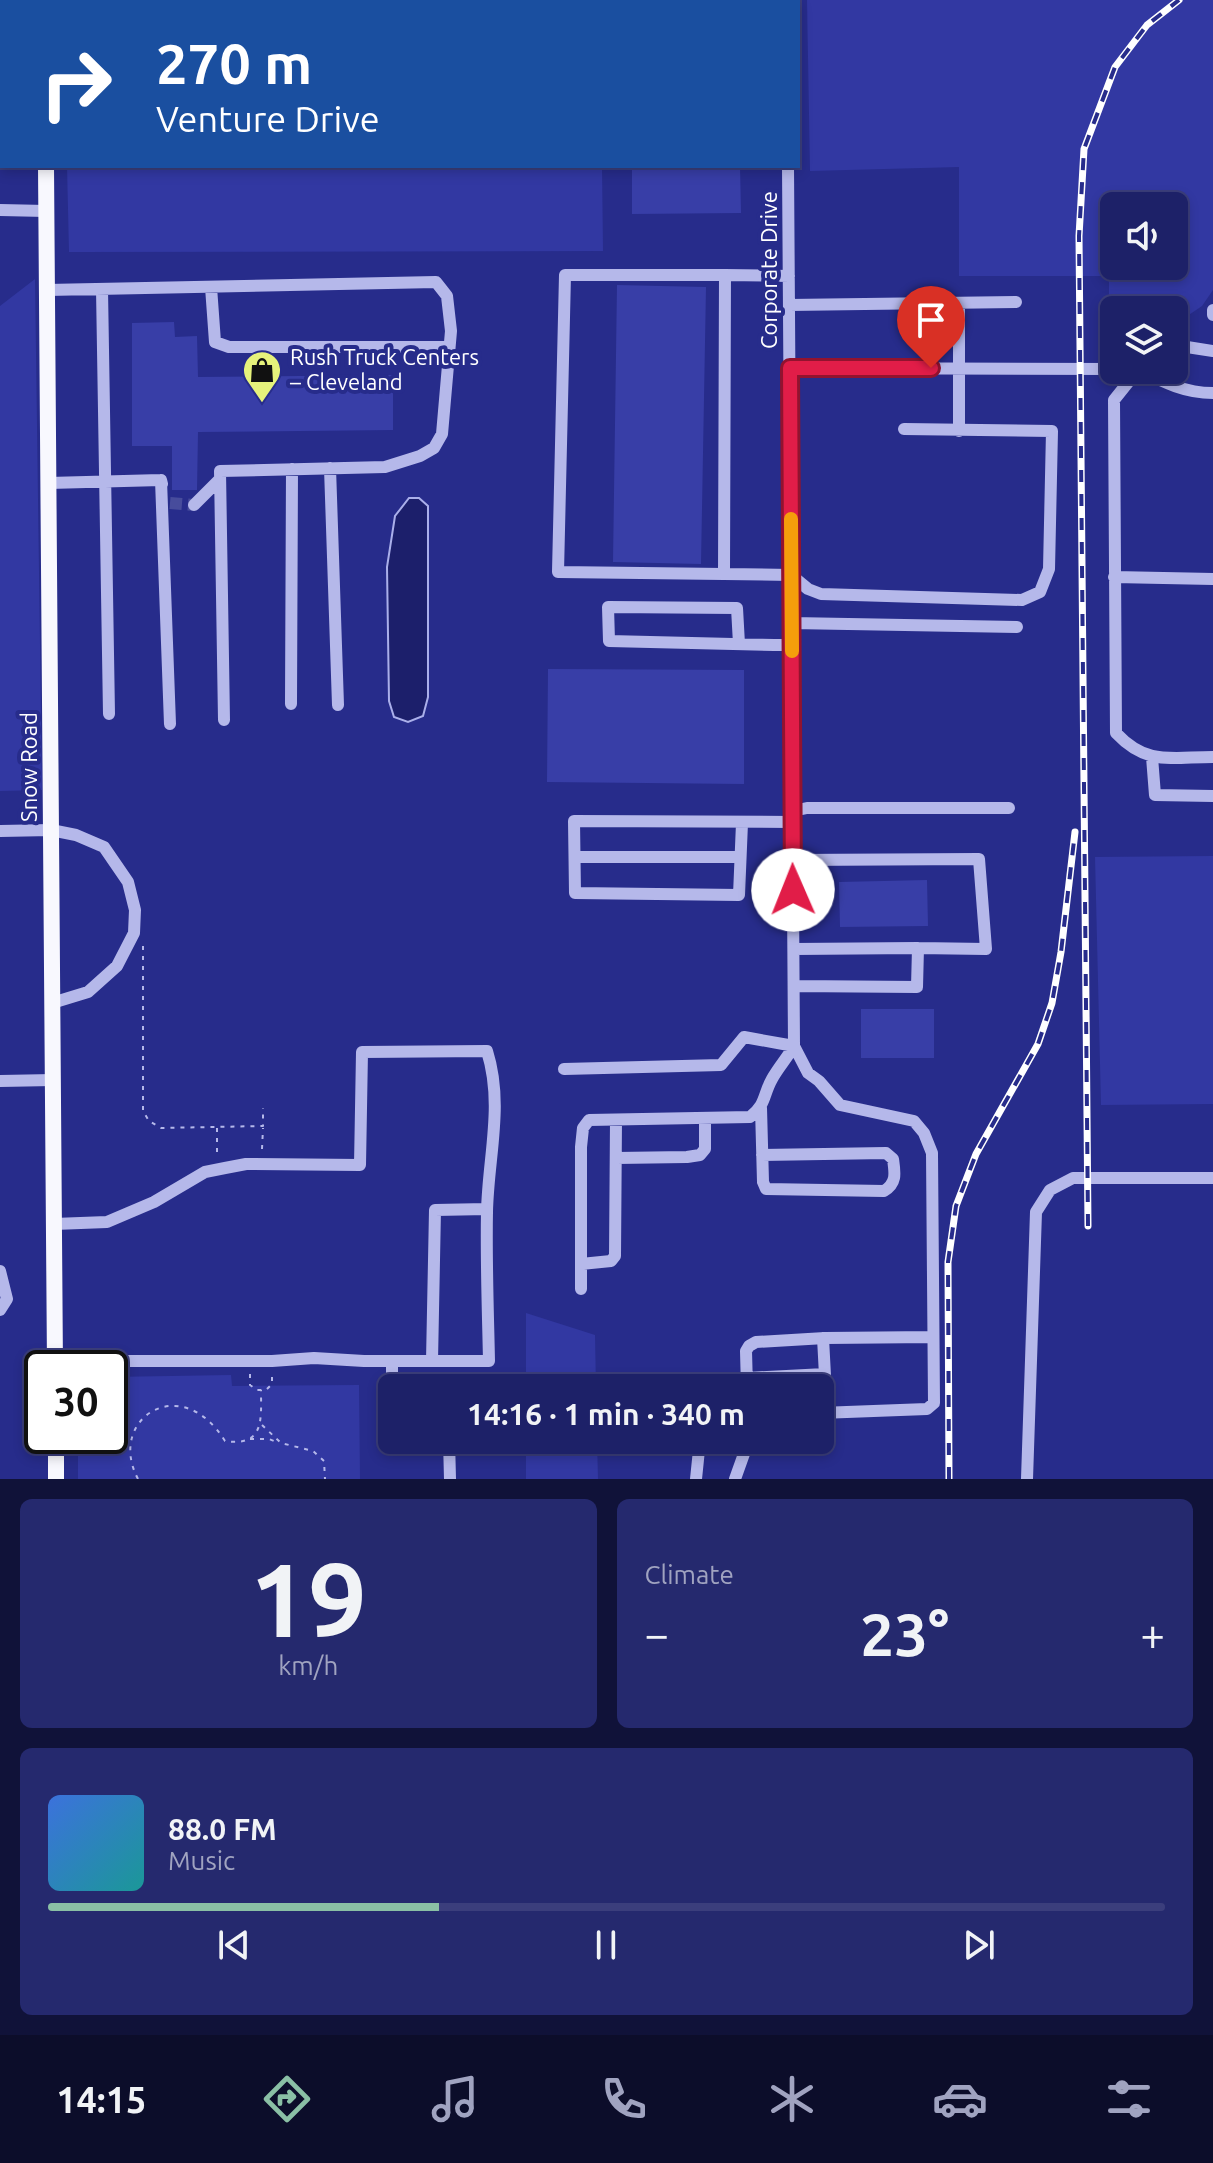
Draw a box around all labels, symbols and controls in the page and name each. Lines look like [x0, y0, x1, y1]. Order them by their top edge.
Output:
icon: right [24, 32, 128, 136]
text: 270 m [156, 32, 312, 95]
text: Venture Drive [156, 98, 380, 139]
street label: Corporate Drive [756, 191, 781, 349]
map controls [1100, 192, 1188, 384]
button: sound [1100, 192, 1188, 280]
pin [897, 286, 965, 368]
button: layers [1100, 296, 1188, 384]
icon: arrive [909, 298, 953, 342]
place label: Rush Truck Centers – Cleveland [289, 344, 479, 394]
shop icon: Rush Truck Centers – Cleveland [241, 349, 283, 404]
street label: Snow Road [16, 712, 41, 822]
position arrow [751, 848, 835, 932]
speed limit sign: 30 [24, 1350, 128, 1454]
text: 14:16 · 1 min · 340 m [467, 1397, 745, 1431]
text: 19 [250, 1540, 367, 1657]
text: Climate [645, 1560, 734, 1589]
text: 23° [860, 1600, 949, 1667]
text: − [645, 1609, 669, 1658]
text: + [1140, 1609, 1165, 1658]
text: km/h [278, 1651, 338, 1680]
text: 88.0 FM [168, 1812, 277, 1846]
text: Music [168, 1846, 235, 1875]
icon: previous [212, 1923, 256, 1967]
icon: pause [584, 1923, 628, 1967]
icon: next [957, 1923, 1001, 1967]
icon: directions [259, 2071, 315, 2127]
icon: music [427, 2071, 483, 2127]
icon: phone [596, 2071, 652, 2127]
icon: climate [764, 2071, 820, 2127]
icon: car [932, 2071, 988, 2127]
icon: filters [1101, 2071, 1157, 2127]
text: 14:15 [56, 2079, 146, 2120]

